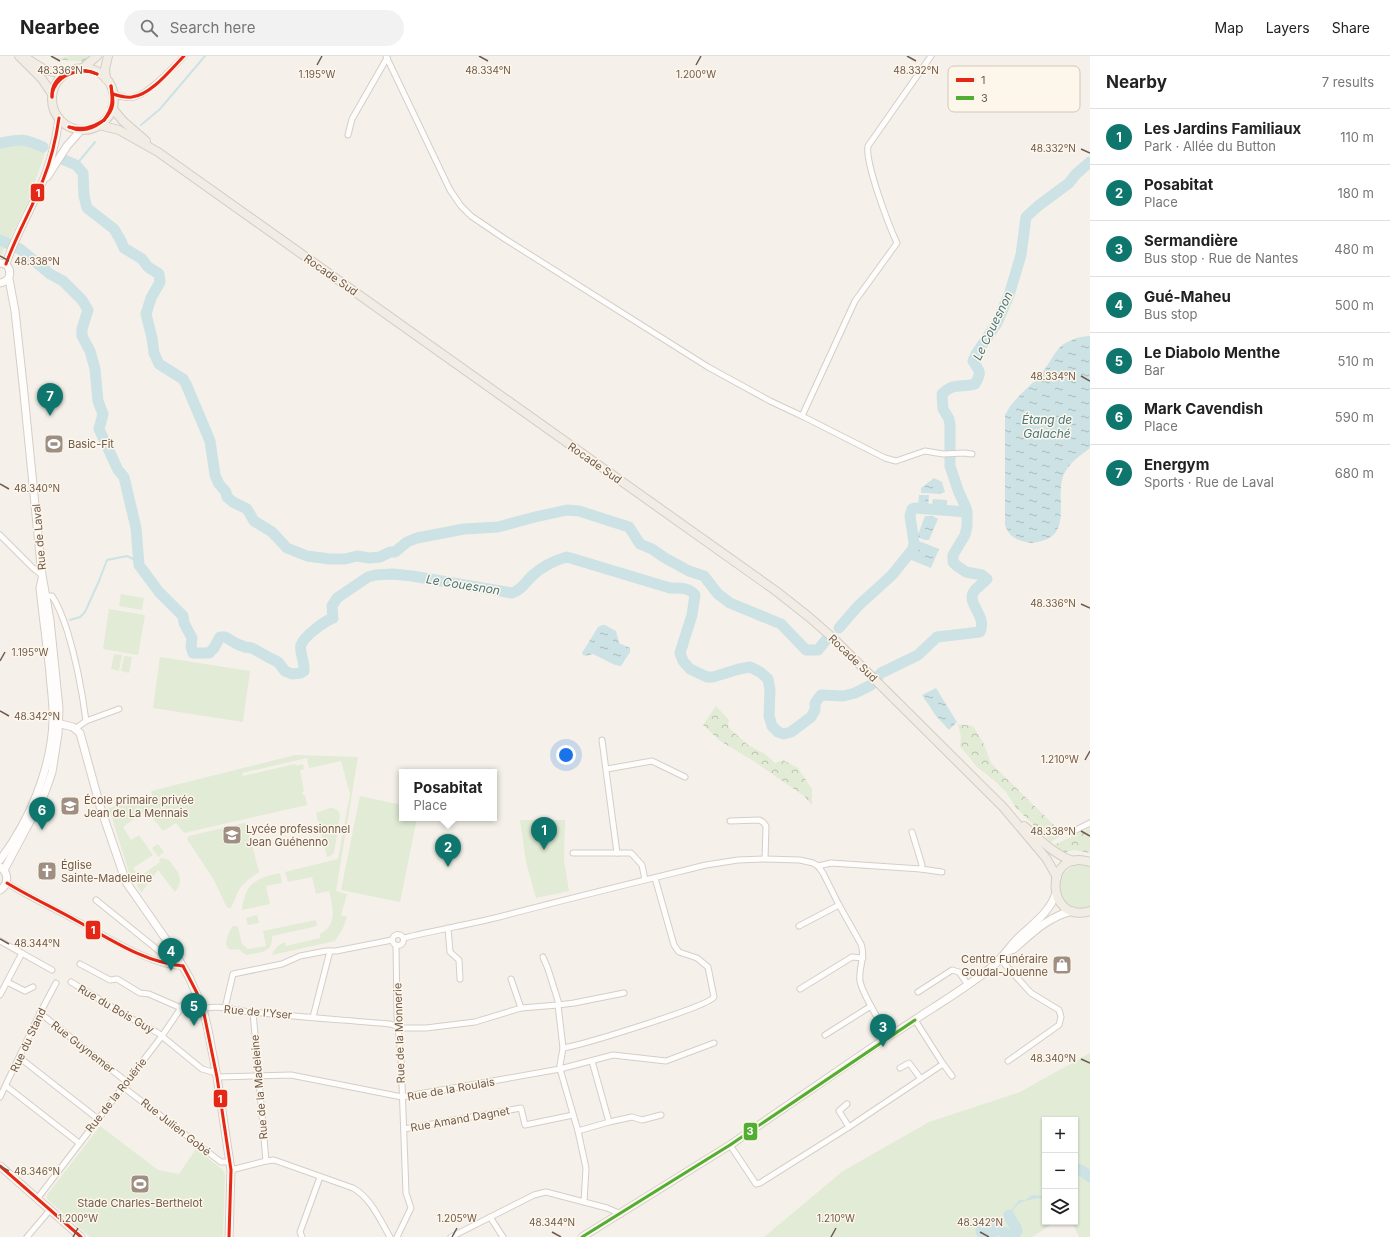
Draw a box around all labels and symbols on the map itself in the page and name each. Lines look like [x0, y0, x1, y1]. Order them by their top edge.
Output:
text: 48.336°N [37, 64, 83, 76]
text: 48.334°N [465, 64, 511, 76]
text: 48.332°N [893, 64, 939, 76]
legend [948, 66, 1080, 112]
text: 1.195°W [299, 68, 336, 80]
text: 1.200°W [676, 68, 716, 80]
text: 1 [981, 73, 985, 87]
text: 3 [981, 91, 988, 105]
text: 48.332°N [1030, 142, 1076, 154]
line badge: 1 [30, 183, 45, 202]
text: 1 [36, 186, 41, 200]
street label: Rocade Sud [301, 251, 361, 299]
text: 48.338°N [14, 255, 60, 267]
water label: Le Couesnon [969, 289, 1016, 363]
text: 48.334°N [1030, 370, 1076, 382]
pin: 7 [37, 383, 63, 416]
water label: Étang de Galaché [1022, 412, 1072, 441]
sports icon: Basic-Fit [43, 433, 65, 455]
place label: Basic-Fit [68, 437, 114, 451]
street label: Rocade Sud [565, 439, 625, 487]
text: 48.340°N [14, 482, 60, 494]
street label: Rue de Laval [29, 503, 49, 571]
water label: Le Couesnon [425, 571, 501, 598]
text: 48.336°N [1030, 597, 1076, 609]
street label: Rocade Sud [826, 631, 880, 685]
text: 1.195°W [12, 646, 49, 658]
text: 48.342°N [14, 710, 60, 722]
your location [556, 745, 576, 765]
text: 1.210°W [1041, 753, 1079, 765]
place label: École primaire privée Jean de La Mennais [84, 793, 194, 820]
school or university icon: École primaire privée Jean de La Mennais [59, 795, 81, 817]
pin: 6 [29, 797, 55, 830]
pin: 1 [531, 817, 557, 850]
place label: Lycée professionnel Jean Guéhenno [246, 822, 350, 849]
school or university icon: Lycée professionnel Jean Guéhenno [221, 824, 243, 846]
text: 48.338°N [1030, 825, 1076, 837]
pin: 2 [435, 834, 461, 867]
place label: Église Sainte-Madeleine [61, 858, 152, 885]
church icon: Église Sainte-Madeleine [36, 860, 58, 882]
line badge: 1 [85, 920, 101, 940]
text: 1 [91, 923, 96, 937]
text: 48.344°N [14, 937, 60, 949]
pin: 4 [158, 938, 184, 971]
place label: Centre Funéraire Goudal-Jouenne [961, 952, 1048, 979]
shop icon: Centre Funéraire Goudal-Jouenne [1051, 954, 1073, 976]
street label: Rue du Bois Guy [75, 982, 157, 1036]
street label: Rue de la Monnerie [390, 982, 408, 1084]
pin: 5 [181, 993, 207, 1026]
street label: Rue de l'Yser [223, 1002, 293, 1022]
street label: Rue du Stand [7, 1006, 49, 1074]
pin: 3 [870, 1014, 896, 1047]
street label: Rue Guynemer [48, 1018, 118, 1076]
street label: Rue de la Madeleine [247, 1034, 271, 1140]
text: 48.340°N [1030, 1052, 1076, 1064]
street label: Rue de la Rouërie [82, 1055, 150, 1135]
street label: Rue de la Roulais [406, 1074, 496, 1104]
line badge: 1 [213, 1089, 228, 1108]
text: 1 [218, 1092, 223, 1106]
street label: Rue Julien Gobé [138, 1095, 214, 1159]
street label: Rue Amand Dagnet [409, 1103, 511, 1135]
line badge: 3 [743, 1122, 758, 1141]
text: 3 [746, 1124, 754, 1138]
text: 48.346°N [14, 1165, 60, 1177]
sports icon: Stade Charles-Berthelot [129, 1173, 151, 1195]
place label: Stade Charles-Berthelot [77, 1196, 203, 1210]
text: 1.200°W [58, 1212, 98, 1224]
text: 1.205°W [437, 1212, 477, 1224]
text: 1.210°W [817, 1212, 855, 1224]
text: 48.344°N [529, 1216, 575, 1228]
text: 48.342°N [957, 1216, 1003, 1228]

